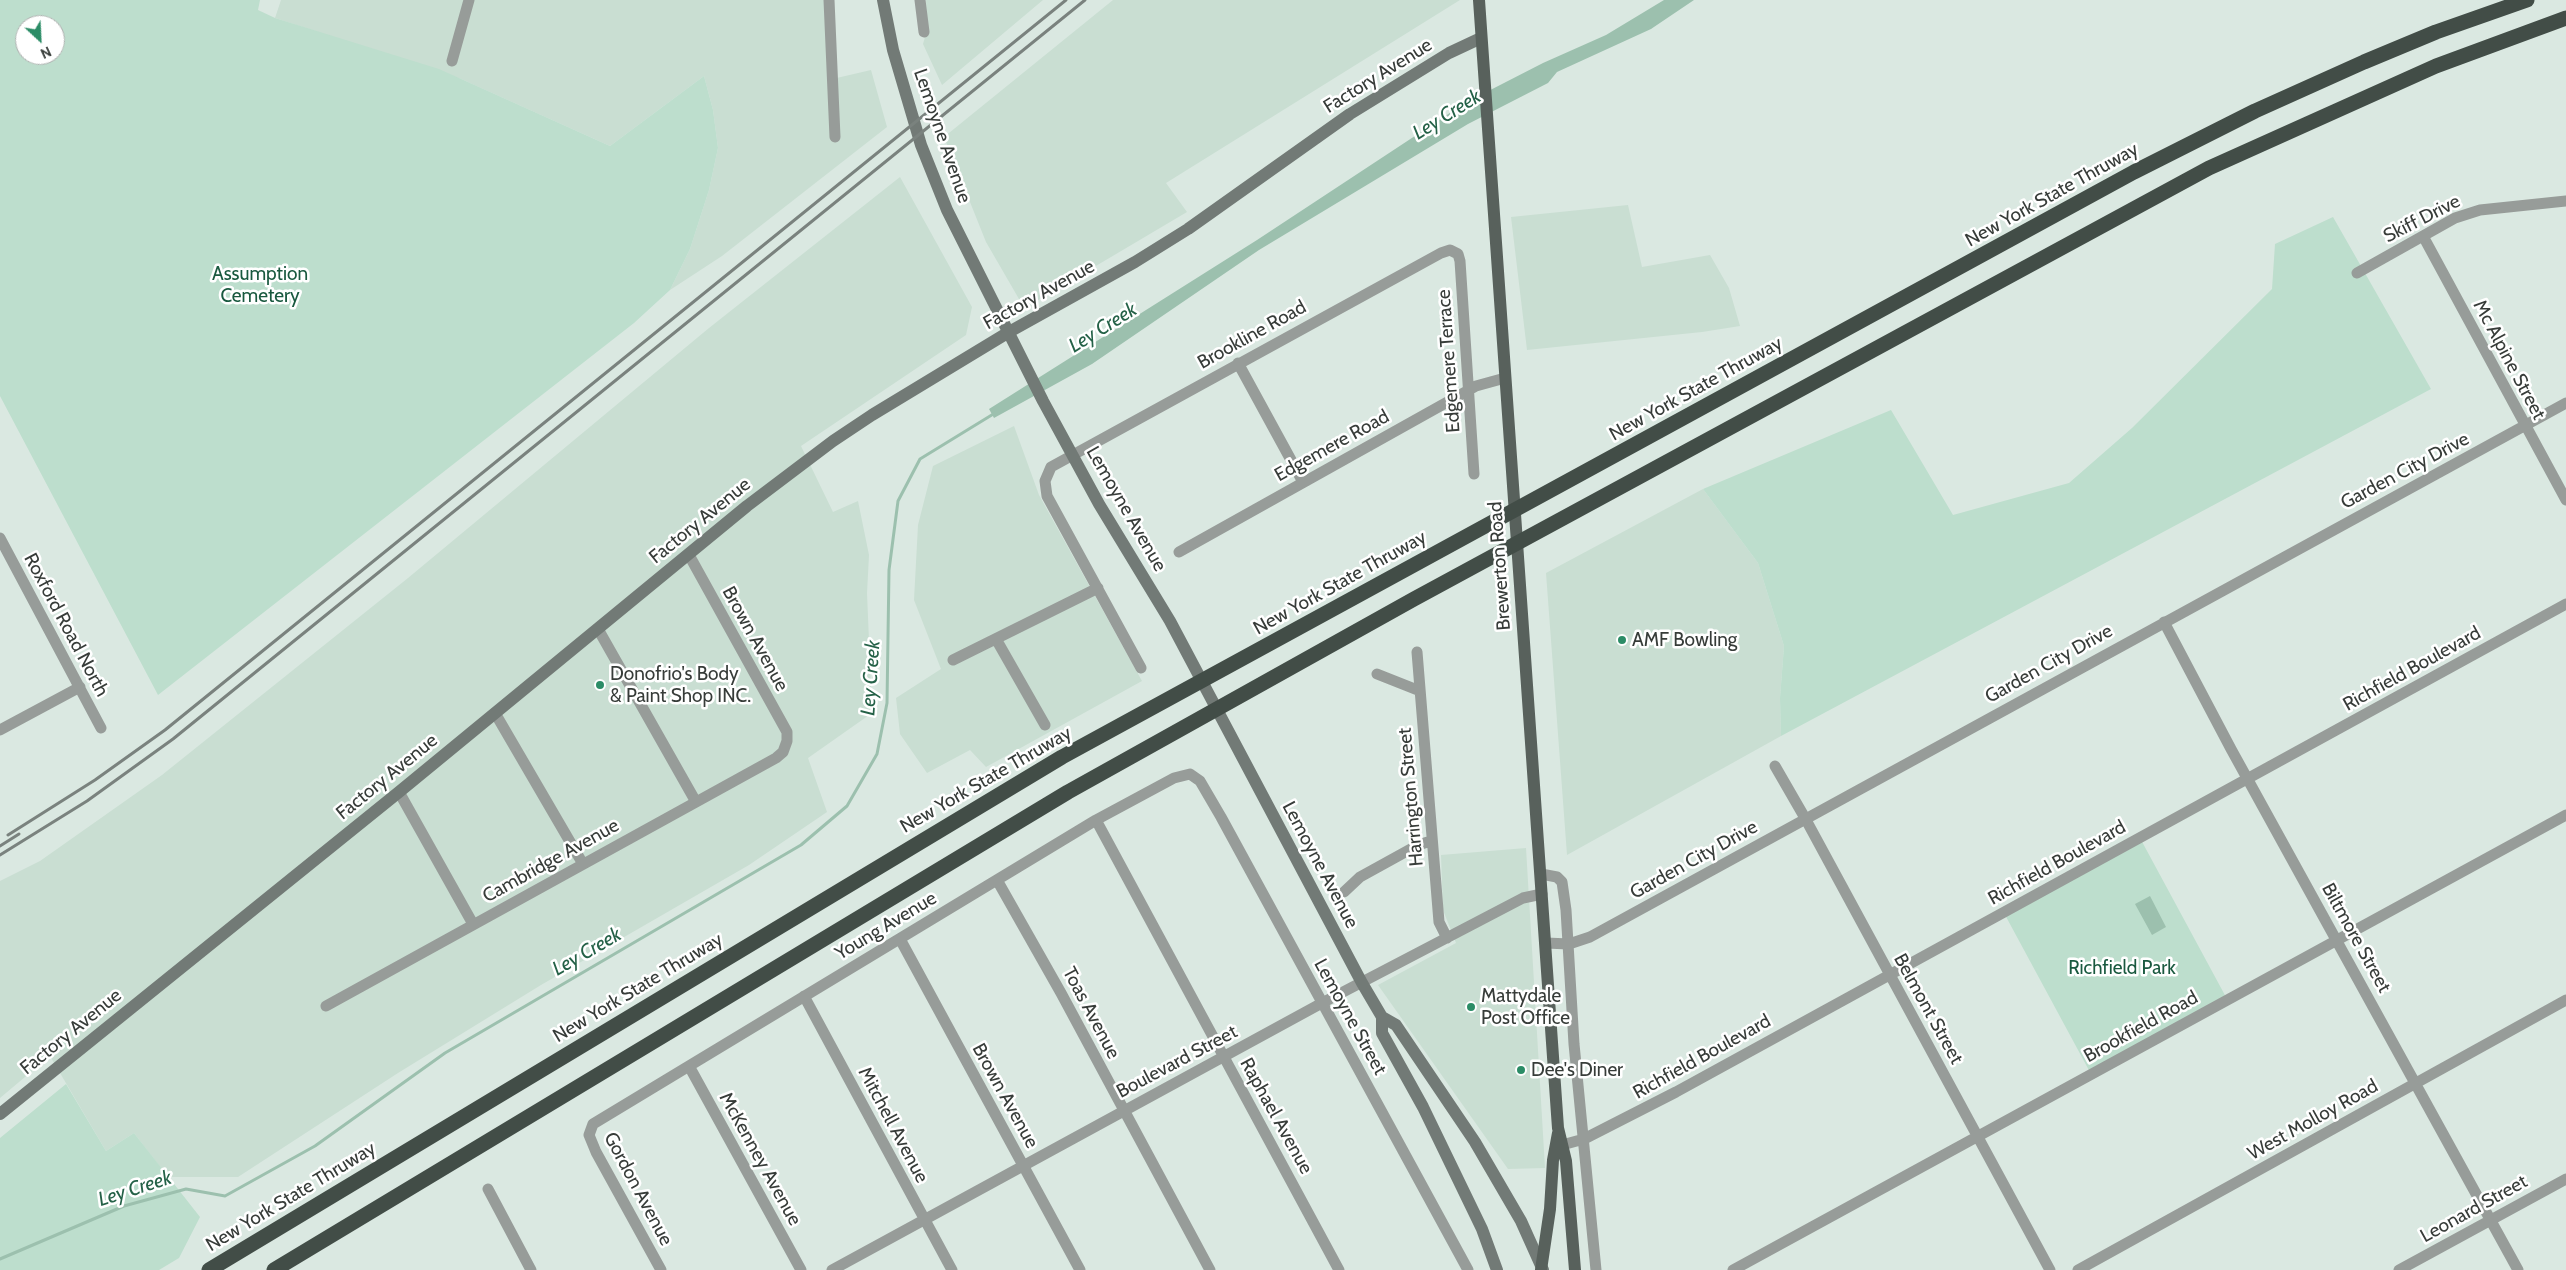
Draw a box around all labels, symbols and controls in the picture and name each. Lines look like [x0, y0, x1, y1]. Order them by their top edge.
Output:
north arrow [15, 15, 65, 65]
street label: Factory Avenue [1320, 34, 1436, 118]
text: N [38, 42, 54, 63]
street label: Lemoyne Avenue [908, 66, 976, 206]
water label: Ley Creek [1409, 85, 1485, 145]
street label: New York State Thruway [1962, 138, 2142, 252]
street label: Skiff Drive [2380, 190, 2464, 248]
street label: Factory Avenue [979, 255, 1099, 335]
park label: Assumption Cemetery [212, 263, 308, 307]
street label: Edgemere Terrace [1433, 289, 1465, 433]
street label: Brookline Road [1194, 296, 1310, 374]
street label: Mc Alpine Street [2468, 296, 2550, 424]
water label: Ley Creek [1065, 298, 1141, 358]
street label: New York State Thruway [1606, 332, 1786, 446]
street label: Edgemere Road [1271, 405, 1393, 487]
street label: Garden City Drive [2337, 428, 2473, 514]
street label: Lemoyne Avenue [1081, 442, 1171, 576]
street label: Factory Avenue [645, 473, 755, 569]
street label: Brewerton Road [1484, 501, 1516, 631]
street label: New York State Thruway [1250, 526, 1430, 640]
street label: Roxford Road North [19, 549, 113, 701]
street label: Brown Avenue [717, 583, 793, 695]
street label: Garden City Drive [1981, 620, 2117, 708]
street label: Richfield Boulevard [2339, 622, 2485, 716]
place label: AMF Bowling [1632, 629, 1737, 651]
marker: AMF Bowling [1616, 634, 1628, 646]
water label: Ley Creek [856, 639, 886, 717]
place label: Donofrio's Body & Paint Shop INC. [610, 663, 751, 707]
marker: Donofrio's Body & Paint Shop INC. [594, 679, 606, 691]
street label: New York State Thruway [896, 722, 1076, 838]
street label: Harrington Street [1394, 727, 1428, 867]
street label: Factory Avenue [332, 729, 442, 825]
street label: Lemoyne Avenue [1277, 798, 1363, 932]
street label: Cambridge Avenue [479, 814, 623, 908]
street label: Garden City Drive [1626, 816, 1762, 904]
street label: Richfield Boulevard [1984, 816, 2130, 910]
street label: Biltmore Street [2317, 879, 2395, 997]
street label: Young Avenue [831, 887, 941, 965]
water label: Ley Creek [548, 923, 626, 981]
street label: New York State Thruway [549, 928, 727, 1048]
street label: Belmont Street [1888, 950, 1968, 1068]
street label: Lemoyne Street [1309, 955, 1391, 1079]
park label: Richfield Park [2068, 957, 2176, 979]
street label: Toas Avenue [1057, 963, 1125, 1063]
street label: Factory Avenue [16, 984, 126, 1080]
place label: Mattydale Post Office [1481, 985, 1570, 1029]
street label: Brookfield Road [2080, 986, 2202, 1068]
marker: Mattydale Post Office [1465, 1001, 1477, 1013]
street label: Richfield Boulevard [1629, 1010, 1775, 1104]
street label: Boulevard Street [1113, 1021, 1241, 1103]
street label: Brown Avenue [967, 1040, 1043, 1152]
street label: Raphael Avenue [1235, 1054, 1317, 1178]
place label: Dee's Diner [1531, 1059, 1623, 1081]
street label: Mitchell Avenue [853, 1063, 933, 1187]
marker: Dee's Diner [1515, 1064, 1527, 1076]
street label: West Molloy Road [2244, 1075, 2382, 1165]
street label: McKenney Avenue [714, 1089, 806, 1229]
street label: Gordon Avenue [599, 1128, 677, 1250]
street label: New York State Thruway [202, 1137, 380, 1257]
water label: Ley Creek [95, 1166, 175, 1212]
street label: Leonard Street [2417, 1170, 2531, 1248]

